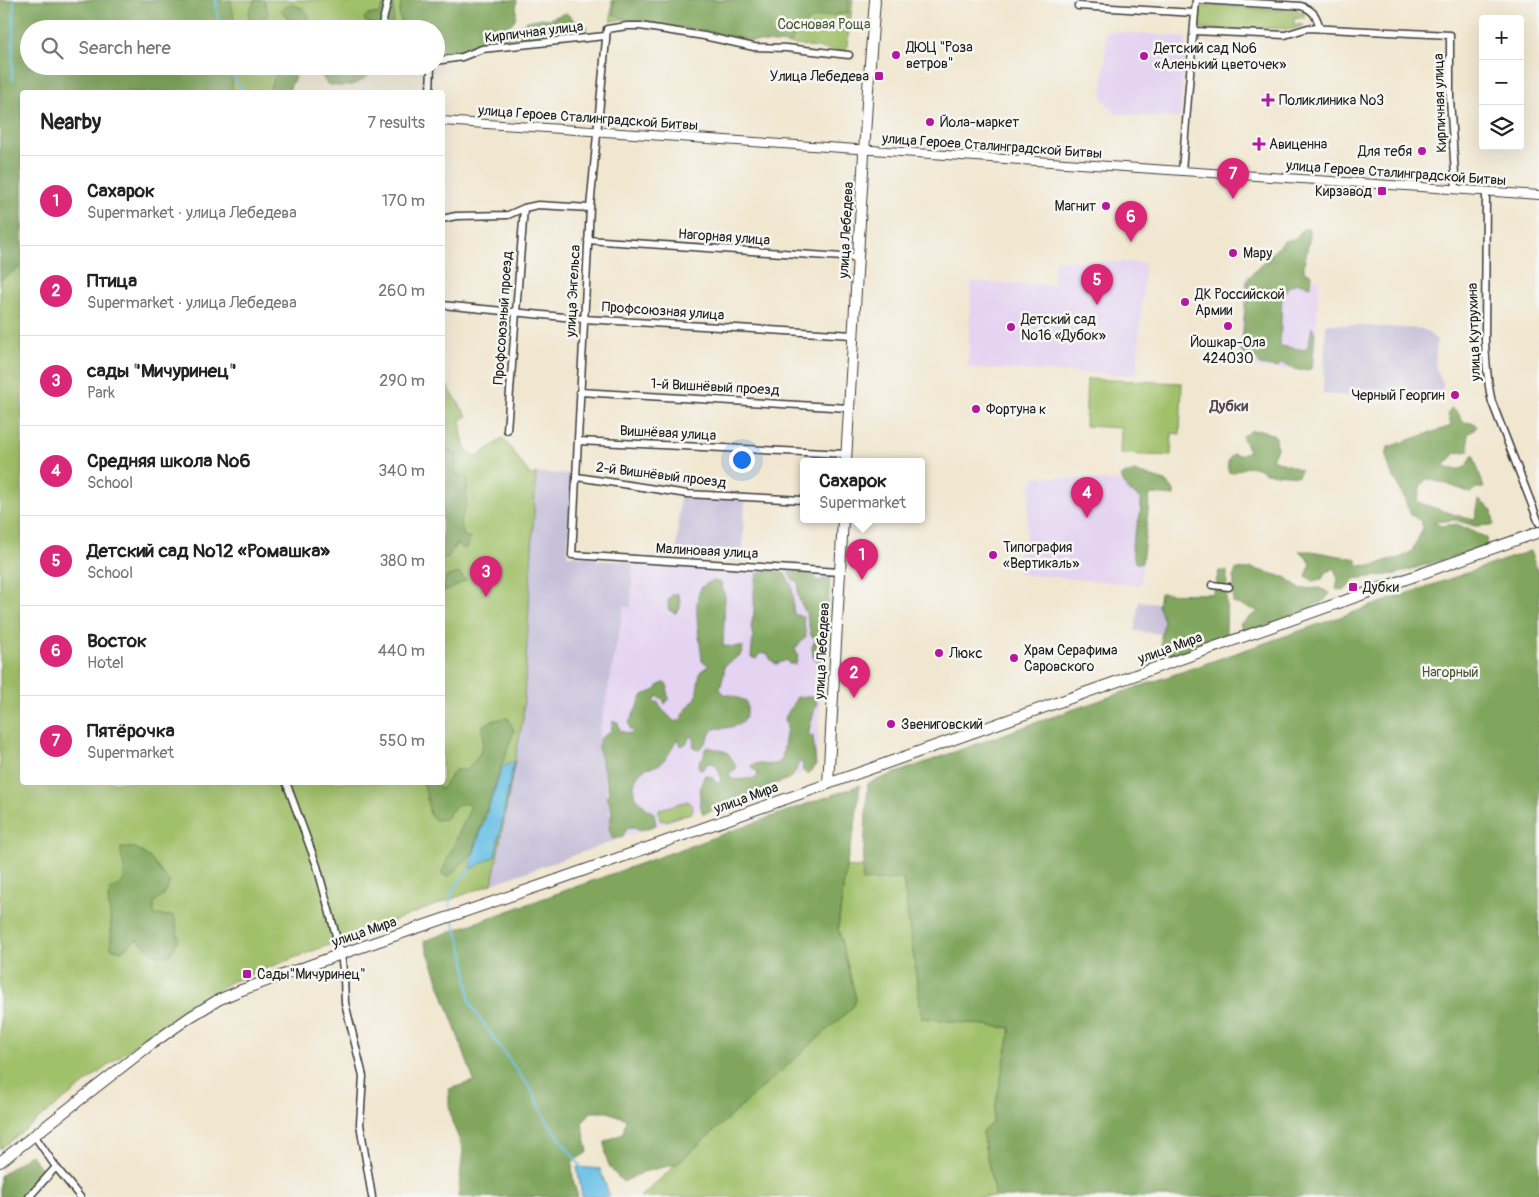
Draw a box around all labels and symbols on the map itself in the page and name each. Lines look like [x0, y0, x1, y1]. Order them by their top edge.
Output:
park label: Сосновая Роща [777, 16, 871, 33]
street label: Кирпичная улица [484, 18, 584, 46]
place label: ДЮЦ "Роза ветров" [905, 39, 973, 72]
place label: Детский сад №6 «Аленький цветочек» [1153, 40, 1286, 73]
marker: ДЮЦ "Роза ветров" [890, 49, 902, 61]
marker: Детский сад №6 «Аленький цветочек» [1138, 50, 1150, 62]
street label: Кирпичная улица [1430, 53, 1450, 153]
place label: Улица Лебедева [770, 68, 869, 85]
marker: Улица Лебедева [873, 70, 885, 82]
place label: Поликлиника №3 [1279, 92, 1384, 109]
marker: Поликлиника №3 [1261, 93, 1275, 107]
street label: улица Героев Сталинградской Битвы [476, 102, 699, 134]
place label: Йола-маркет [940, 114, 1019, 131]
marker: Йола-маркет [924, 116, 936, 128]
street label: улица Героев Сталинградской Битвы [880, 130, 1103, 162]
place label: Авиценна [1269, 136, 1327, 153]
marker: Авиценна [1253, 138, 1265, 150]
place label: Для тебя [1357, 143, 1412, 160]
marker: Для тебя [1416, 145, 1428, 157]
street label: улица Героев Сталинградской Битвы [1284, 157, 1507, 189]
pin: 7 [1217, 158, 1249, 199]
street label: улица Лебедева [835, 181, 857, 280]
place label: Кирзавод [1315, 183, 1373, 200]
marker: Кирзавод [1376, 185, 1388, 197]
place label: Магнит [1054, 198, 1096, 215]
marker: Магнит [1100, 200, 1112, 212]
pin: 6 [1115, 201, 1147, 242]
street label: Нагорная улица [677, 225, 771, 249]
street label: улица Энгельса [562, 244, 584, 339]
place label: Мару [1243, 245, 1272, 262]
marker: Мару [1227, 247, 1239, 259]
street label: Профсоюзный проезд [490, 250, 516, 385]
pin: 5 [1081, 264, 1113, 305]
street label: улица Кутрухина [1464, 283, 1484, 382]
place label: ДК Российской Армии [1194, 286, 1285, 319]
marker: ДК Российской Армии [1179, 296, 1191, 308]
street label: Профсоюзная улица [601, 298, 725, 324]
place label: Детский сад №16 «Дубок» [1020, 311, 1106, 344]
marker: Йошкар-Ола 424030 [1222, 320, 1234, 332]
marker: Детский сад №16 «Дубок» [1005, 321, 1017, 333]
place label: Йошкар-Ола 424030 [1191, 334, 1265, 367]
street label: 1-й Вишнёвый проезд [650, 375, 780, 399]
place label: Черный Георгин [1352, 387, 1445, 404]
marker: Черный Георгин [1449, 389, 1461, 401]
district label: Дубки [1209, 397, 1249, 416]
place label: Фортуна к [986, 401, 1046, 418]
marker: Фортуна к [970, 403, 982, 415]
street label: Вишнёвая улица [619, 422, 717, 444]
your location [729, 447, 755, 473]
street label: 2-й Вишнёвый проезд [595, 459, 728, 491]
pin: 4 [1071, 477, 1103, 518]
pin: 1 [846, 539, 878, 580]
place label: Типография «Вертикаль» [1003, 539, 1079, 572]
street label: Малиновая улица [655, 540, 759, 562]
marker: Типография «Вертикаль» [987, 549, 999, 561]
pin: 3 [470, 556, 502, 597]
place label: Дубки [1362, 579, 1399, 596]
marker: Дубки [1347, 581, 1359, 593]
street label: улица Лебедева [811, 602, 833, 701]
street label: улица Мира [1135, 628, 1205, 668]
place label: Храм Серафима Саровского [1024, 642, 1117, 675]
place label: Люкс [948, 645, 983, 662]
marker: Люкс [933, 647, 945, 659]
marker: Храм Серафима Саровского [1008, 652, 1020, 664]
pin: 2 [838, 657, 870, 698]
park label: Нагорный [1422, 664, 1478, 681]
place label: Звениговский [901, 716, 983, 733]
marker: Звениговский [885, 718, 897, 730]
street label: улица Мира [711, 778, 781, 818]
street label: улица Мира [328, 913, 399, 951]
place label: Сады"Мичуринец" [257, 966, 366, 983]
marker: Сады"Мичуринец" [241, 968, 253, 980]

